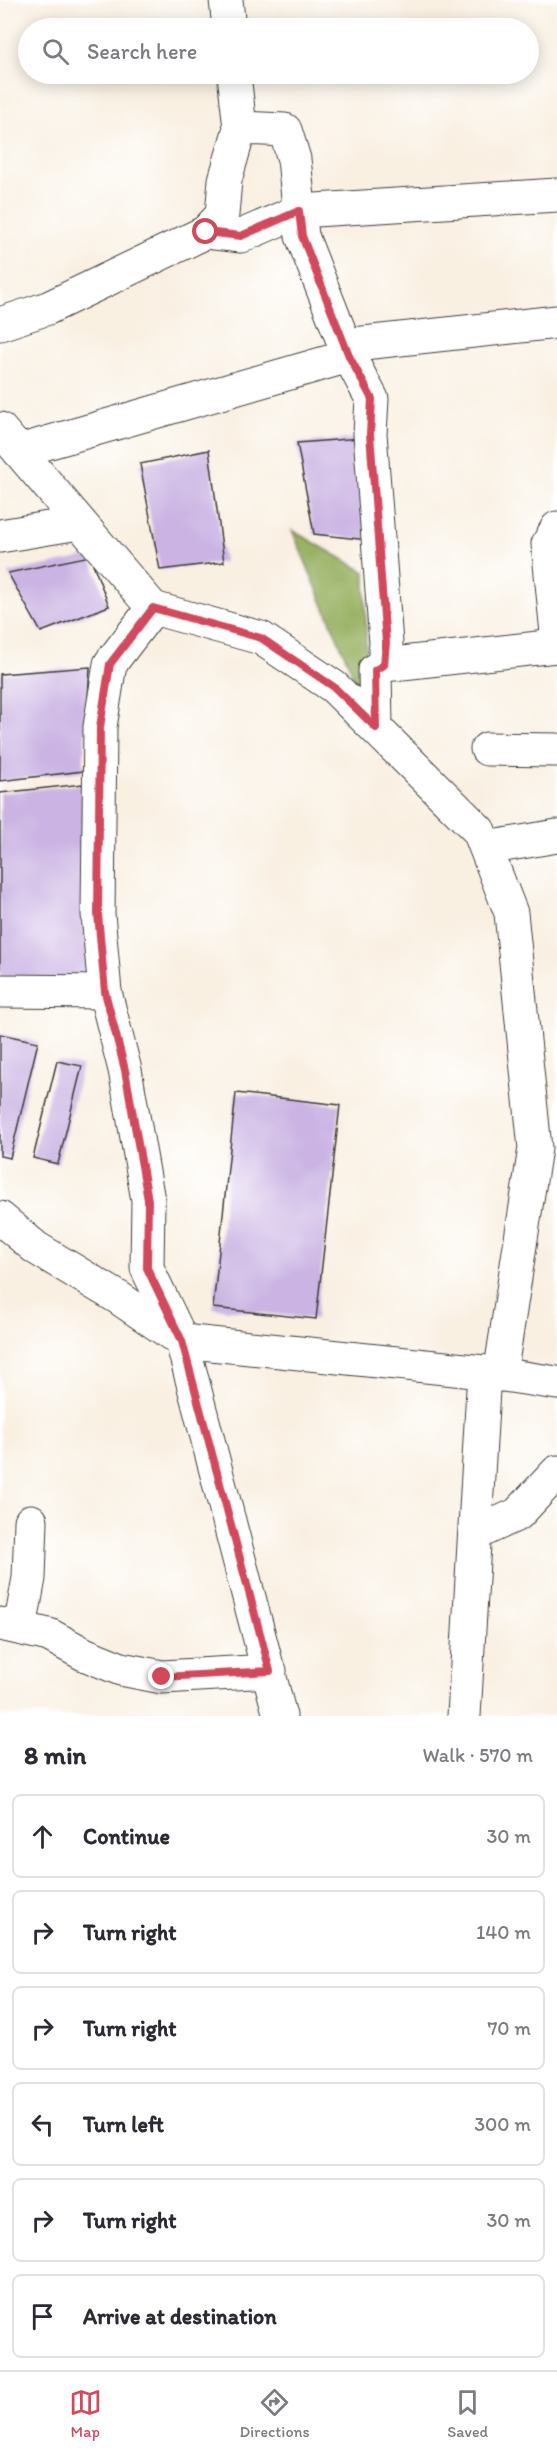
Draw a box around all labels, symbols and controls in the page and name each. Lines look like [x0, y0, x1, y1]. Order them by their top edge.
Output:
search box [18, 18, 539, 84]
icon: search [39, 35, 72, 68]
text: Search here [87, 38, 197, 65]
route start [192, 218, 218, 244]
route end [148, 1663, 174, 1689]
text: 8 min [24, 1739, 86, 1771]
text: Walk · 570 m [422, 1743, 533, 1767]
icon: ahead [26, 1820, 59, 1853]
text: Continue [83, 1823, 170, 1850]
text: 30 m [486, 1824, 531, 1848]
icon: right [26, 1916, 59, 1949]
text: Turn right [83, 1919, 177, 1946]
text: 140 m [476, 1920, 531, 1944]
icon: right [26, 2012, 59, 2045]
text: Turn right [83, 2015, 177, 2042]
text: 70 m [487, 2016, 531, 2040]
icon: left [26, 2108, 59, 2141]
text: Turn left [83, 2111, 164, 2138]
text: 300 m [474, 2112, 531, 2136]
icon: right [26, 2204, 59, 2237]
text: Turn right [83, 2207, 177, 2234]
text: 30 m [486, 2208, 531, 2232]
icon: arrive [26, 2300, 59, 2333]
text: Arrive at destination [83, 2303, 277, 2330]
tab: Map [69, 2386, 102, 2441]
tab: Directions [239, 2386, 310, 2441]
tab: Saved [447, 2386, 488, 2441]

